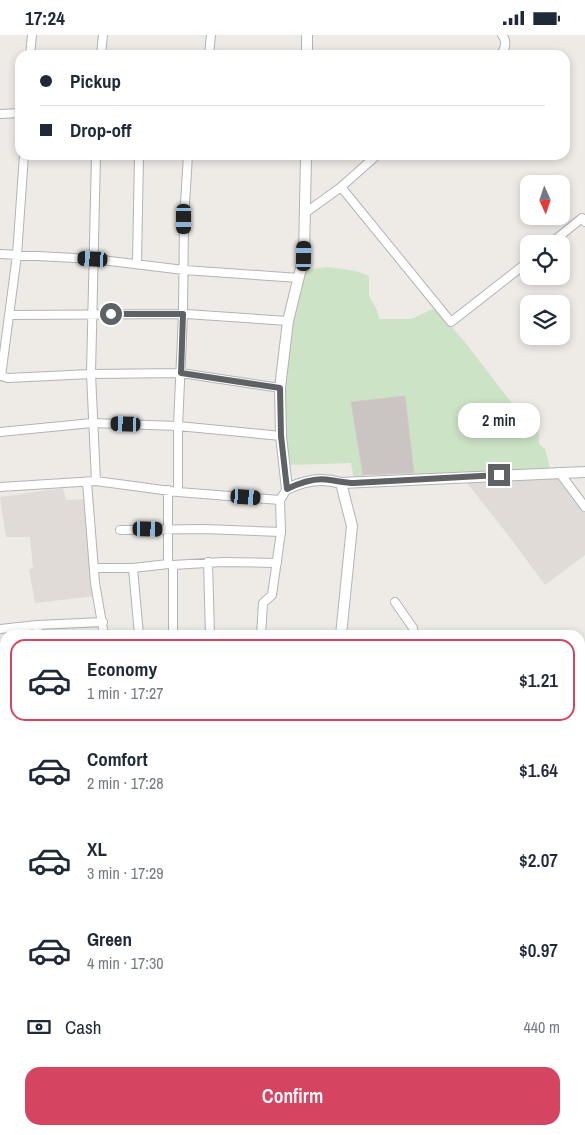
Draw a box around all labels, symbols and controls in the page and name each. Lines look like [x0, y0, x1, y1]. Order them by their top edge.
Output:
text: 17:24 [25, 5, 65, 31]
text: Pickup [70, 68, 121, 94]
text: Drop-off [70, 117, 131, 143]
north arrow [520, 175, 570, 225]
map controls [520, 175, 570, 345]
car [176, 204, 191, 234]
button: locate [520, 235, 570, 285]
car [296, 241, 311, 271]
car [77, 251, 108, 267]
button: layers [520, 295, 570, 345]
route start [100, 303, 122, 325]
callout: 2 min [458, 403, 540, 437]
text: 2 min [482, 409, 516, 431]
car [110, 416, 141, 432]
route end [488, 464, 510, 486]
car [230, 488, 261, 506]
car [132, 521, 163, 537]
text: Economy [87, 656, 157, 682]
icon: car [27, 658, 72, 703]
text: $1.21 [519, 667, 558, 693]
text: 1 min · 17:27 [87, 682, 164, 704]
text: Comfort [87, 746, 148, 772]
icon: car [27, 748, 72, 793]
text: $1.64 [519, 757, 558, 783]
text: 2 min · 17:28 [87, 772, 164, 794]
text: XL [87, 836, 107, 862]
icon: car [27, 838, 72, 883]
text: $2.07 [519, 847, 558, 873]
text: 3 min · 17:29 [87, 862, 164, 884]
text: Green [87, 926, 132, 952]
icon: car [27, 928, 72, 973]
text: $0.97 [519, 937, 558, 963]
text: 4 min · 17:30 [87, 952, 164, 974]
icon: cash [25, 1013, 53, 1041]
text: Cash [65, 1014, 101, 1040]
text: 440 m [524, 1016, 560, 1038]
button: Confirm [25, 1067, 560, 1125]

